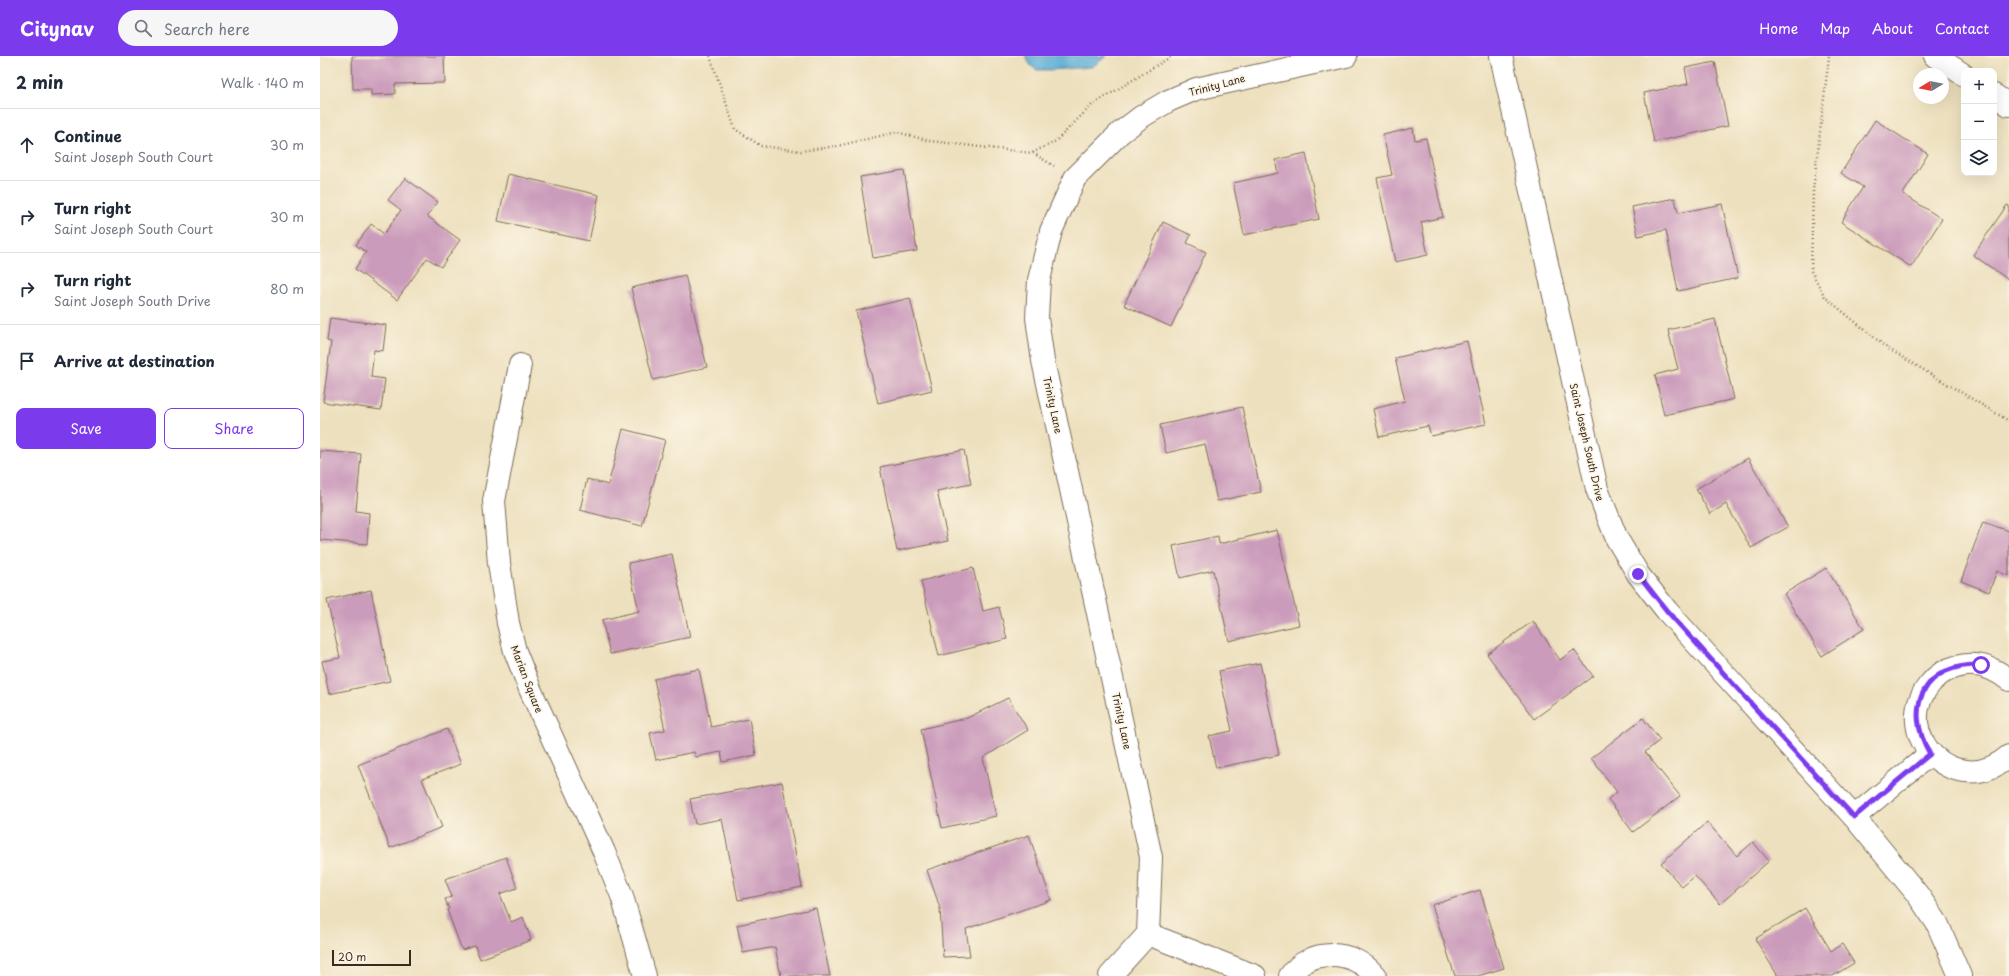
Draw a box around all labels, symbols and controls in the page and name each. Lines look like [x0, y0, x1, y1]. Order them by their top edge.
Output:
search box [118, 10, 398, 46]
text: Citynav [20, 14, 94, 42]
icon: search [132, 17, 154, 39]
text: Search here [164, 17, 250, 40]
text: Home [1759, 18, 1798, 39]
text: Map [1820, 18, 1850, 39]
text: About [1872, 18, 1913, 39]
text: Contact [1935, 18, 1989, 39]
north arrow [1913, 68, 1949, 104]
map controls [1961, 68, 1997, 176]
button: + [1961, 68, 1997, 104]
text: 2 min [16, 69, 63, 95]
street label: Trinity Lane [1187, 70, 1247, 99]
text: Walk · 140 m [221, 73, 304, 92]
button: − [1961, 104, 1997, 140]
text: Continue [54, 124, 122, 147]
icon: ahead [16, 134, 38, 156]
text: 30 m [270, 135, 304, 154]
button: layers [1961, 140, 1997, 176]
text: Saint Joseph South Court [54, 147, 213, 166]
text: Turn right [54, 196, 131, 219]
icon: right [16, 206, 38, 228]
text: 30 m [270, 207, 304, 226]
text: Saint Joseph South Court [54, 219, 213, 238]
text: Turn right [54, 268, 131, 291]
icon: right [16, 278, 38, 300]
text: 80 m [270, 279, 304, 298]
text: Saint Joseph South Drive [54, 291, 211, 310]
text: Arrive at destination [54, 349, 215, 372]
icon: arrive [16, 350, 38, 372]
street label: Trinity Lane [1040, 375, 1067, 435]
street label: Saint Joseph South Drive [1567, 381, 1608, 502]
button: Save [16, 408, 156, 449]
button: Share [164, 408, 304, 449]
route end [1629, 565, 1647, 583]
street label: Marian Square [508, 643, 547, 715]
route start [1972, 656, 1990, 674]
street label: Trinity Lane [1109, 691, 1136, 751]
scale bar [332, 948, 411, 967]
text: 20 m [338, 948, 366, 965]

